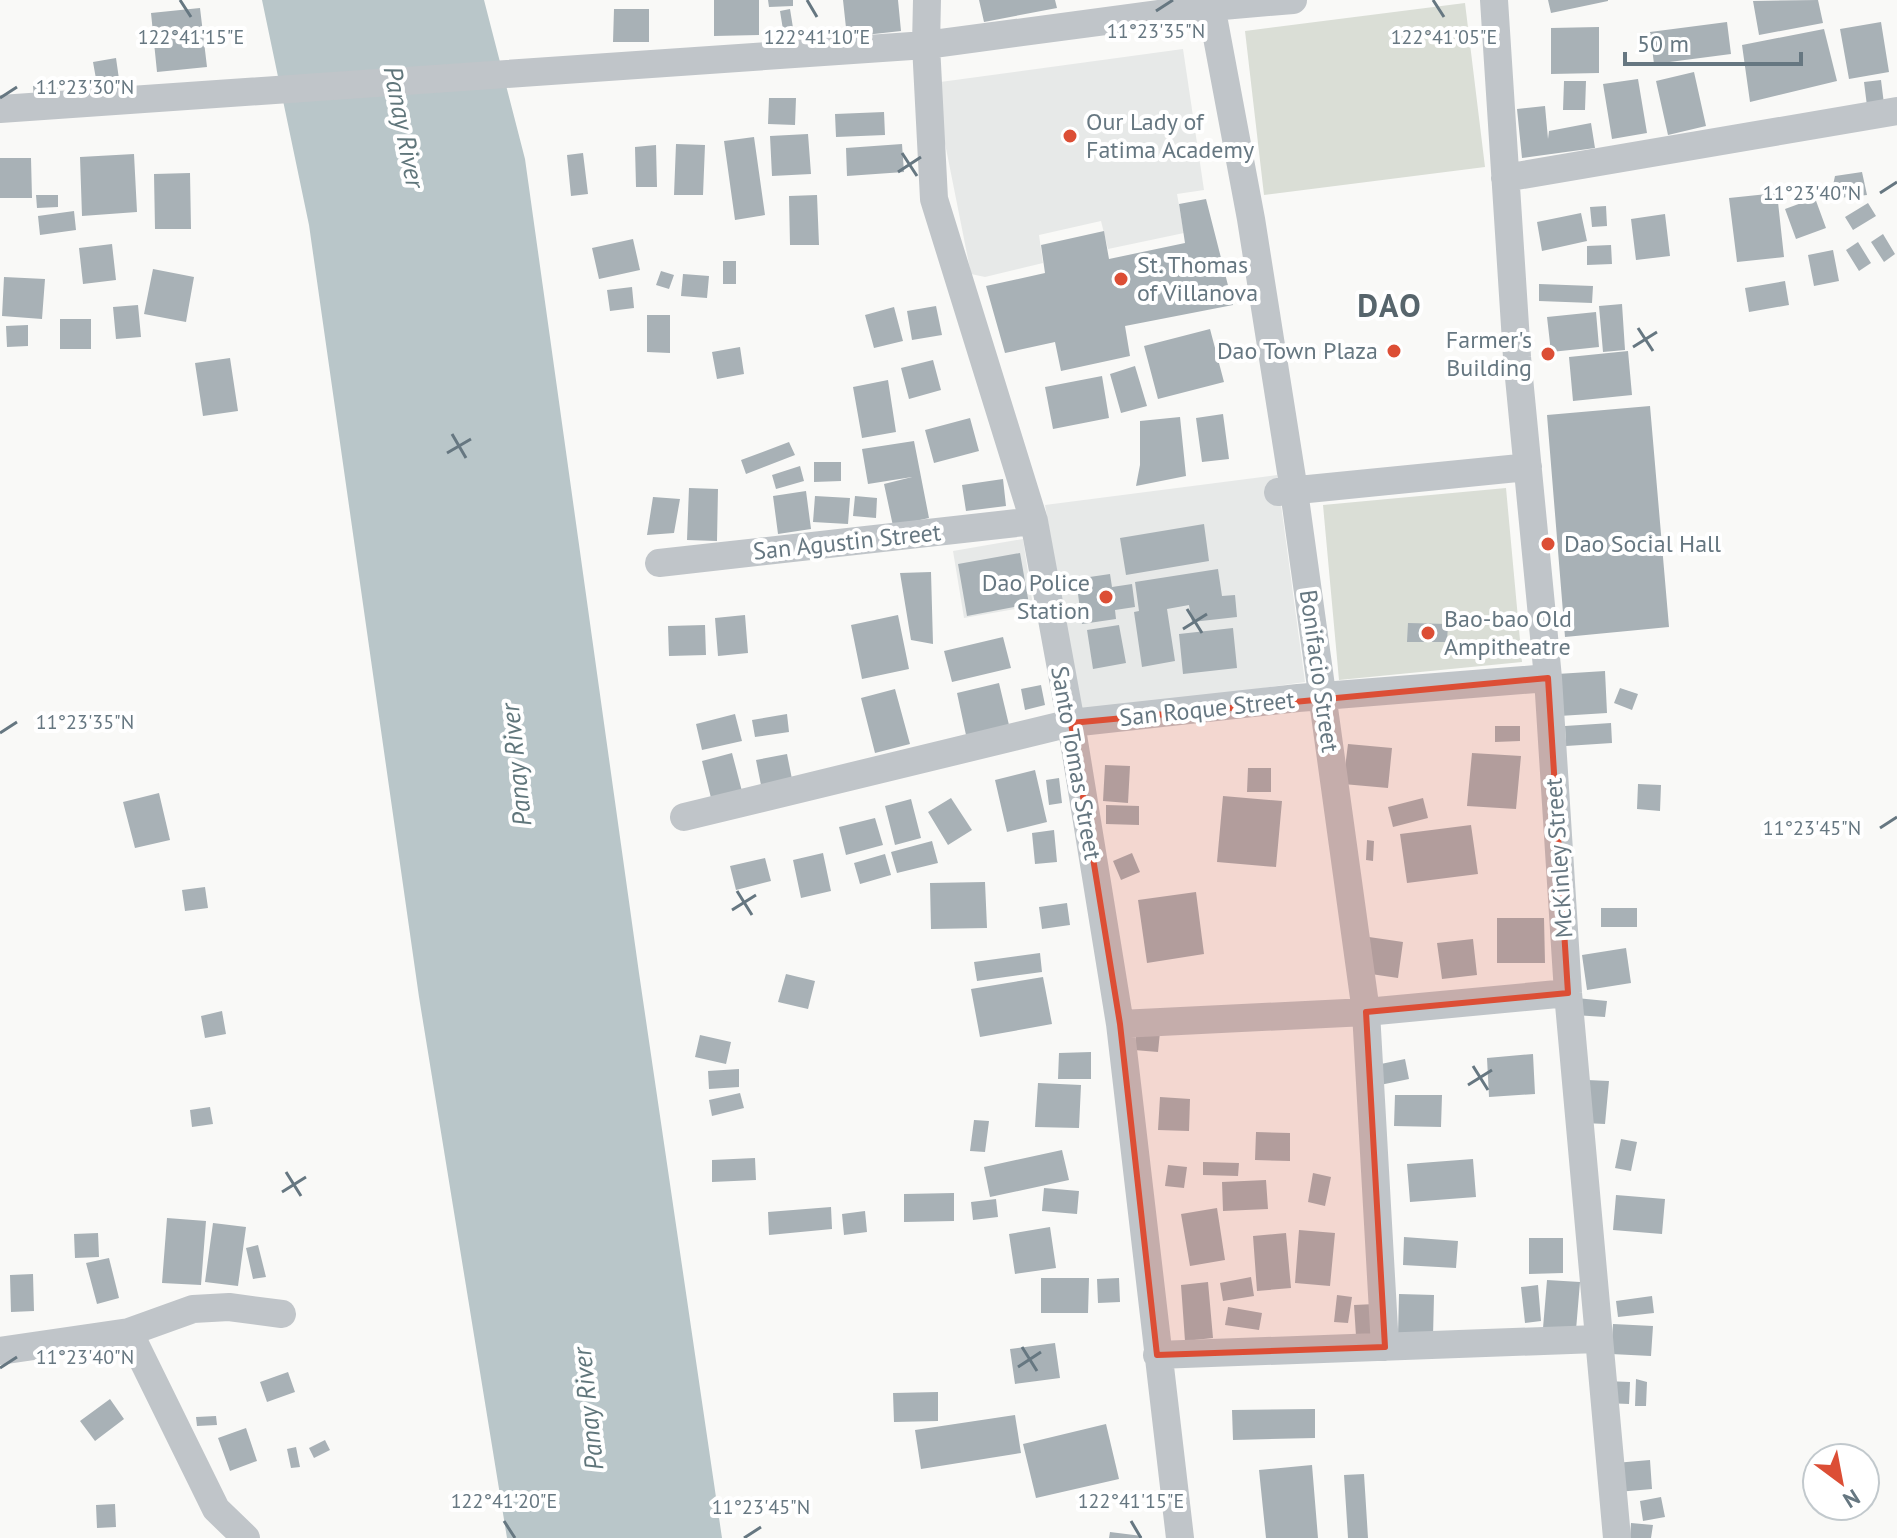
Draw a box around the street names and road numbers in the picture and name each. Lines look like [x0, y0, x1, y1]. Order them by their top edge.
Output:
street label: San Agustin Street [752, 516, 942, 567]
street label: Bonifacio Street [1293, 588, 1346, 754]
street label: Santo Tomas Street [1044, 663, 1109, 862]
street label: San Roque Street [1118, 684, 1296, 733]
street label: McKinley Street [1537, 777, 1580, 939]

